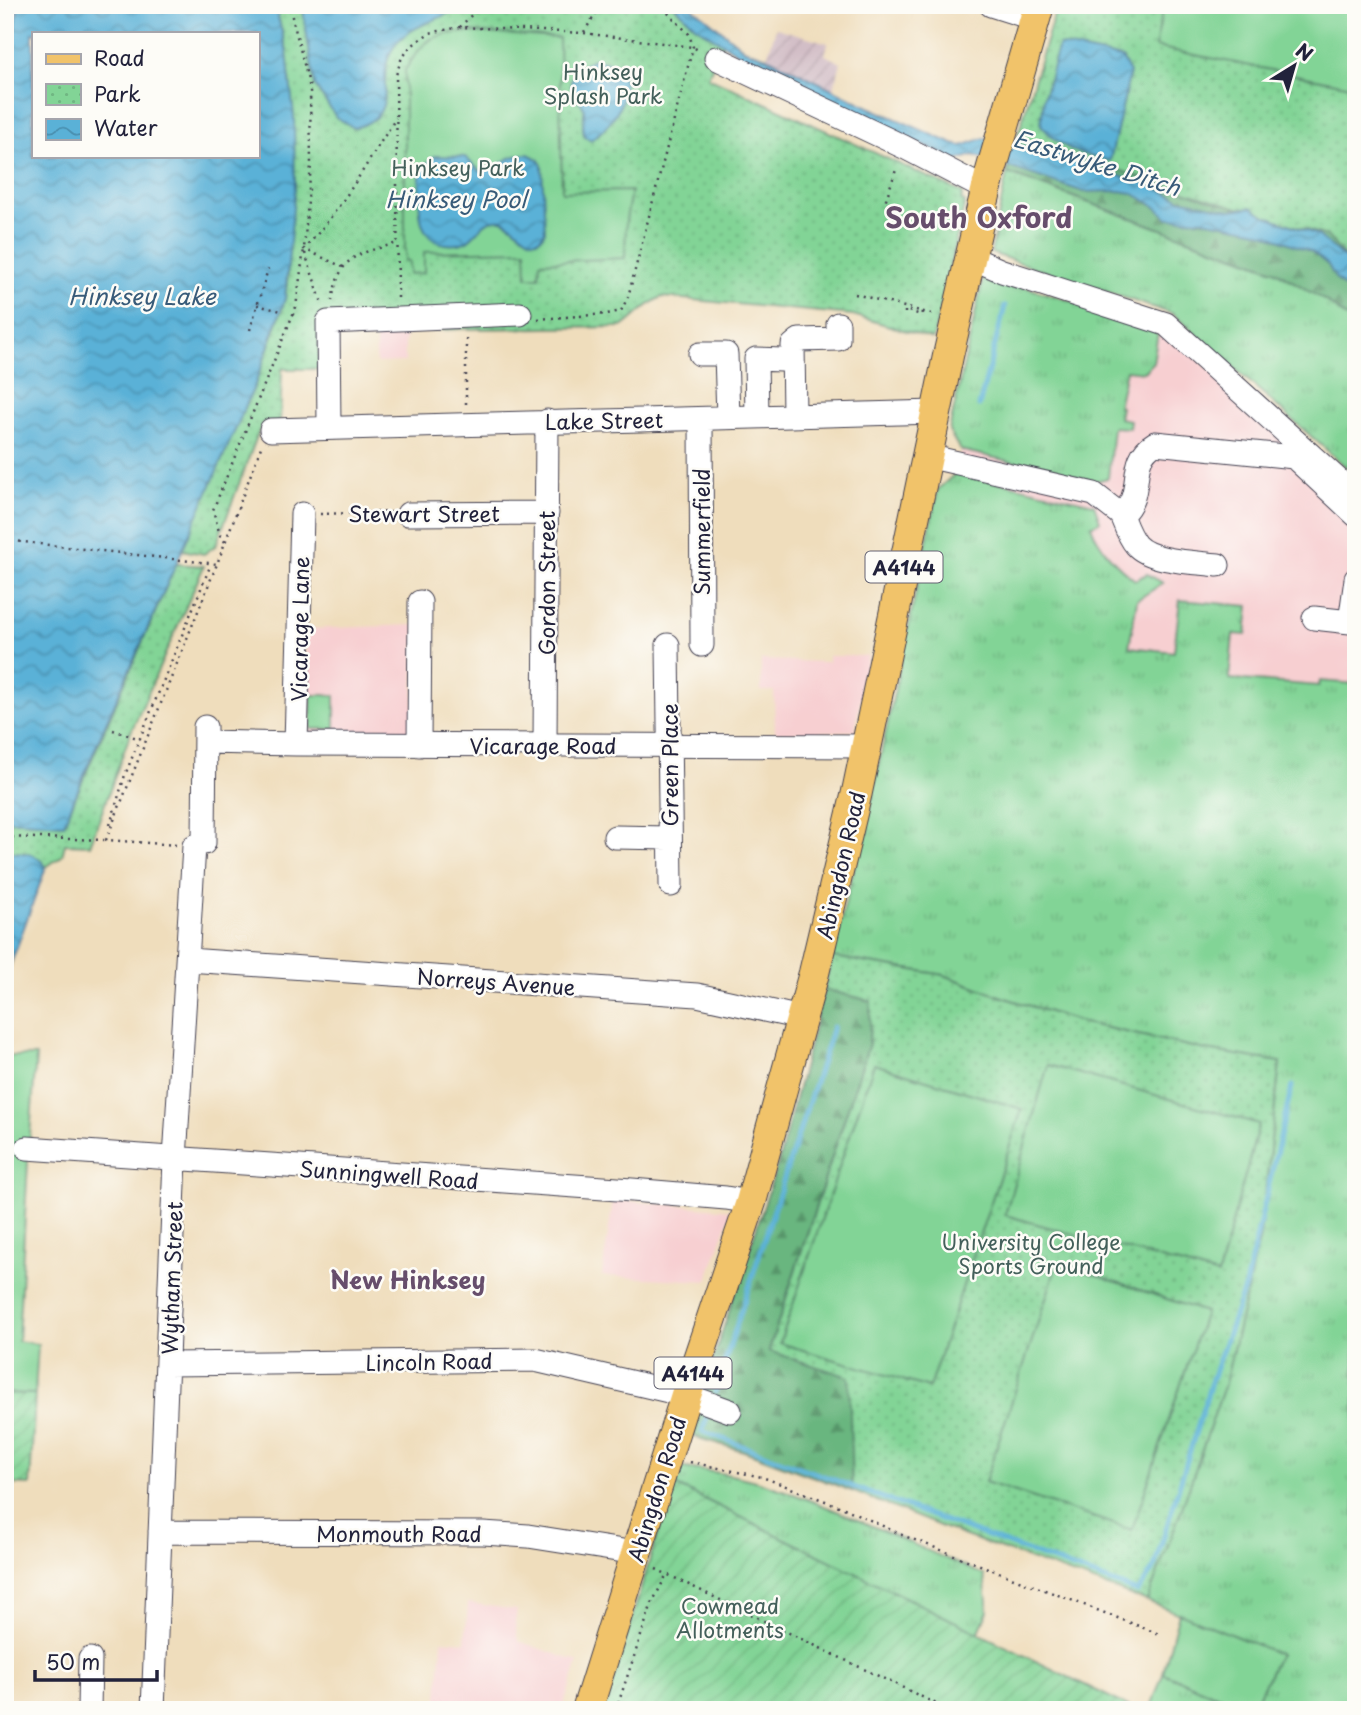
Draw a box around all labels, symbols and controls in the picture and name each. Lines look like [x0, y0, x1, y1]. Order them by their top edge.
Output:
legend [32, 32, 259, 158]
north arrow [1260, 32, 1330, 102]
text: N [1290, 36, 1319, 67]
text: Road [94, 41, 145, 73]
park label: Hinksey Splash Park [543, 55, 663, 111]
text: Park [94, 77, 141, 109]
text: Water [94, 111, 158, 143]
water label: Eastwyke Ditch [1009, 120, 1185, 204]
park label: Hinksey Park [391, 151, 525, 183]
water label: Hinksey Pool [385, 181, 530, 216]
district label: South Oxford [885, 195, 1073, 238]
water label: Hinksey Lake [68, 278, 218, 313]
street label: Lake Street [545, 403, 663, 437]
street label: Summerfield [685, 468, 717, 596]
street label: Stewart Street [348, 497, 500, 529]
street label: Gordon Street [530, 511, 562, 655]
road number: A4144 [866, 552, 942, 582]
street label: Vicarage Lane [282, 556, 316, 702]
street label: Green Place [653, 703, 685, 827]
street label: Vicarage Road [470, 729, 616, 761]
street label: Abingdon Road [807, 788, 873, 942]
street label: Norreys Avenue [416, 959, 576, 1003]
street label: Sunningwell Road [298, 1152, 480, 1196]
street label: Wytham Street [152, 1201, 190, 1355]
park label: University College Sports Ground [941, 1225, 1121, 1281]
district label: New Hinksey [331, 1261, 485, 1297]
street label: Lincoln Road [365, 1344, 493, 1378]
road number: A4144 [654, 1358, 732, 1388]
street label: Abingdon Road [619, 1412, 693, 1566]
street label: Monmouth Road [316, 1517, 482, 1549]
park label: Cowmead Allotments [676, 1589, 784, 1645]
scale bar [35, 1638, 158, 1682]
text: 50 m [46, 1645, 100, 1677]

